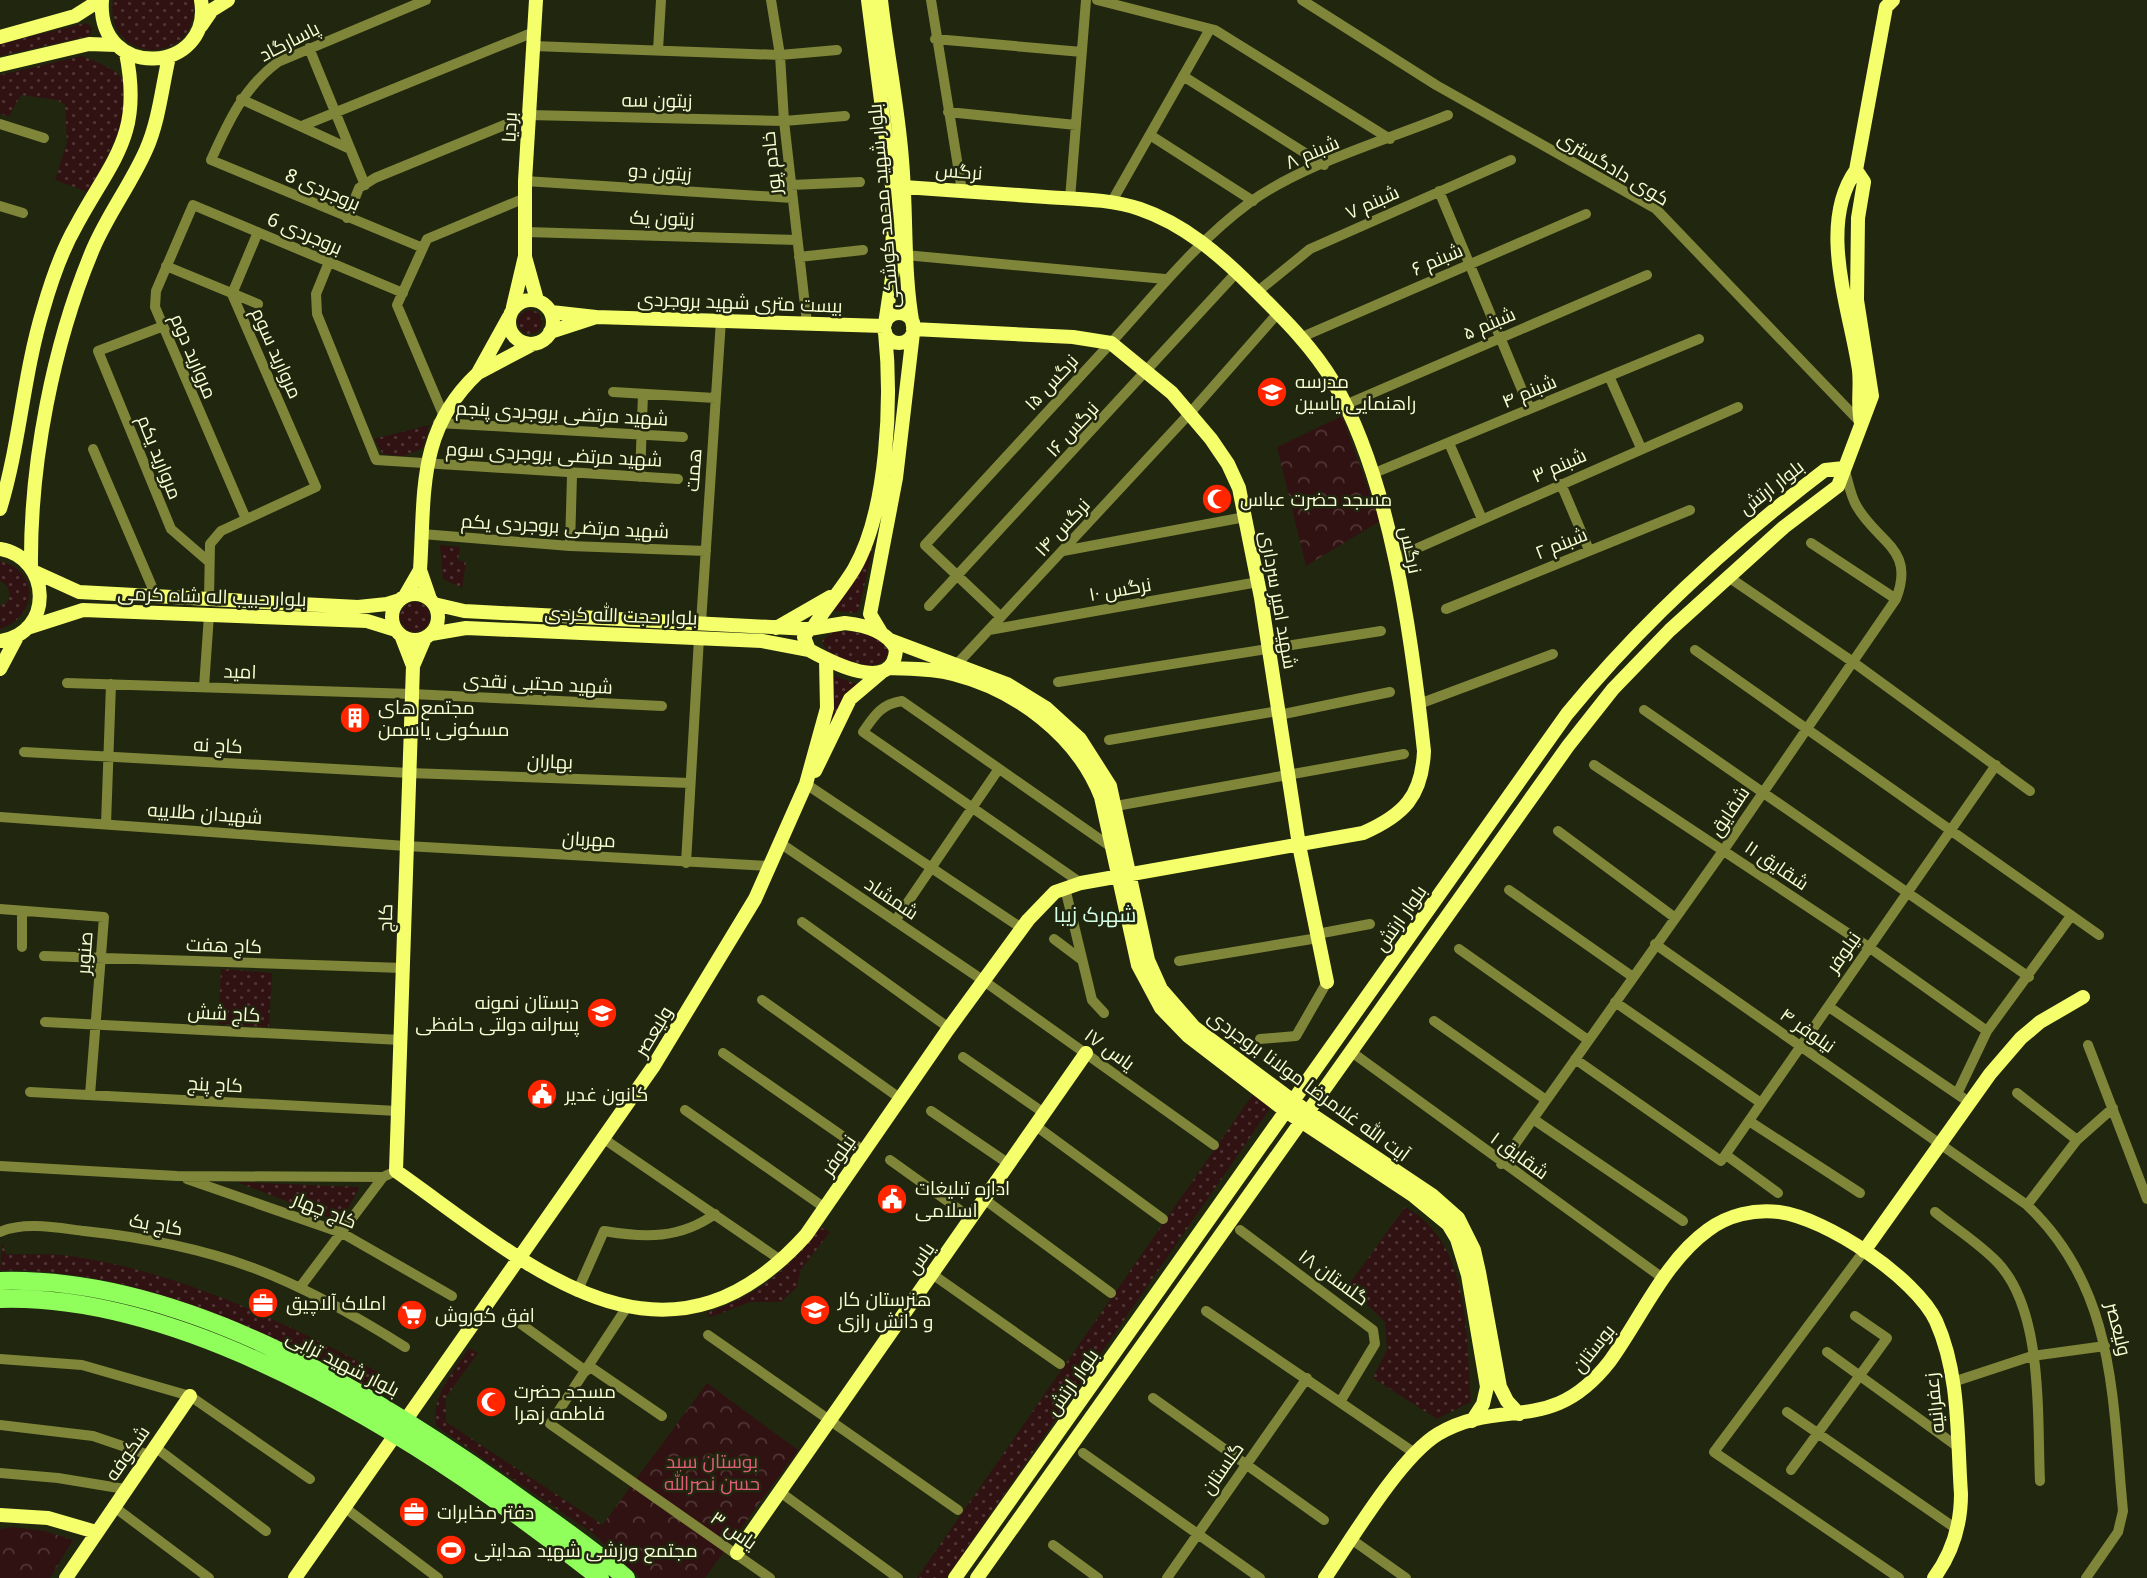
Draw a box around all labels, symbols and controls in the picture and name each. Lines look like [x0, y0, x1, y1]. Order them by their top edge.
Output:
street label: پاسارگاد [254, 15, 324, 67]
street label: زیتون سه [621, 86, 693, 114]
street label: بلوار شهید محمد کوشکی [861, 103, 905, 309]
street label: بردیا [495, 111, 523, 143]
street label: کوی دادگستری [1553, 124, 1675, 212]
street label: شبنم ۸ [1281, 129, 1343, 176]
street label: خادم پور [755, 130, 788, 197]
street label: نرگس [935, 156, 983, 186]
street label: زیتون دو [627, 157, 693, 187]
street label: بروجردی 8 [281, 162, 365, 216]
street label: شبنم ۷ [1341, 179, 1403, 226]
street label: زیتون یک [629, 204, 695, 232]
street label: بروجردی 6 [263, 206, 347, 260]
street label: شبنم ۶ [1407, 237, 1467, 282]
street label: بیست متری شهید بروجردی [637, 285, 843, 319]
street label: شبنم ۵ [1459, 300, 1520, 347]
street label: مروارید سوم [244, 303, 309, 403]
street label: مروارید دوم [164, 310, 224, 403]
street label: نرگس ۱۵ [1018, 348, 1084, 416]
place label: مدرسه راهنمایی یاسین [1295, 368, 1416, 416]
street label: شبنم ۴ [1498, 368, 1561, 415]
school or university icon: مدرسه راهنمایی یاسین [1255, 375, 1289, 409]
street label: شهید مرتضی بروجردی پنجم [455, 394, 669, 433]
street label: نرگس ۱۶ [1040, 396, 1104, 462]
street label: مروارید یکم [130, 411, 189, 503]
street label: شهید مرتضی بروجردی سوم [445, 435, 663, 474]
street label: شبنم ۳ [1528, 441, 1591, 489]
street label: همت [679, 447, 707, 493]
street label: بلوار ارتش [1733, 453, 1809, 521]
mosque icon: مسجد حضرت عباس [1200, 482, 1234, 516]
place label: مسجد حضرت عباس [1240, 486, 1392, 512]
street label: نرگس ۱۴ [1028, 492, 1096, 562]
street label: شهید مرتضی بروجردی یکم [460, 508, 670, 545]
street label: شبنم ۲ [1531, 521, 1591, 566]
street label: نرگس [1393, 524, 1429, 576]
street label: شهید امیر سرداری [1254, 529, 1304, 671]
street label: نرگس ۱۰ [1087, 571, 1153, 607]
street label: بلوار حبیب اله شاه کرمی [117, 580, 307, 612]
street label: بلوار حجت الله کردی [544, 599, 698, 631]
street label: امید [223, 657, 257, 685]
street label: شهید مجتبی نقدی [462, 666, 614, 700]
place label: مجتمع های مسکونی یاسمن [378, 694, 509, 742]
building icon: مجتمع های مسکونی یاسمن [338, 701, 372, 735]
street label: کاج نه [193, 731, 243, 760]
street label: بهاران [527, 747, 573, 775]
street label: شقایق [1703, 781, 1755, 841]
street label: شهیدان طلاییه [147, 796, 263, 830]
street label: مهربان [561, 825, 617, 853]
street label: شقایق ۱۱ [1740, 834, 1814, 896]
street label: شمشاد [860, 871, 924, 925]
street label: بلوار ارتش [1368, 879, 1432, 957]
district label: شهرک زیبا [1054, 900, 1136, 928]
street label: کاج [372, 903, 399, 933]
street label: نیلوفر [1819, 926, 1866, 979]
street label: صنوبر [69, 931, 98, 976]
street label: کاج هفت [185, 931, 263, 960]
place label: دبستان نمونه پسرانه دولتی حافظی [415, 989, 579, 1037]
school or university icon: دبستان نمونه پسرانه دولتی حافظی [585, 996, 619, 1030]
street label: کاج شش [187, 998, 261, 1029]
street label: ولیعصر [627, 1001, 678, 1062]
street label: نیلوفر ۴ [1775, 1001, 1841, 1059]
street label: آیت الله غلامرضا مولانا بروجردی [1203, 1003, 1415, 1167]
street label: یاس ۱۷ [1080, 1022, 1140, 1076]
street label: کاج پنج [186, 1070, 244, 1099]
public building icon: کانون غدیر [525, 1077, 559, 1111]
place label: کانون غدیر [564, 1081, 648, 1107]
street label: شقایق ۱ [1486, 1125, 1554, 1185]
street label: نیلوفر [814, 1129, 861, 1182]
place label: اداره تبلیغات اسلامی [915, 1175, 1010, 1223]
public building icon: اداره تبلیغات اسلامی [875, 1182, 909, 1216]
street label: کاج چهار [288, 1185, 361, 1236]
street label: کاج یک [127, 1207, 185, 1242]
street label: یاس [900, 1237, 940, 1279]
street label: گلستان ۱۸ [1293, 1243, 1375, 1311]
office icon: املاک آلاچیق [246, 1286, 280, 1320]
place label: هنرستان کار و دانش رازی [837, 1286, 933, 1334]
place label: املاک آلاچیق [286, 1290, 386, 1316]
school or university icon: هنرستان کار و دانش رازی [798, 1293, 832, 1327]
supermarket icon: افق کوروش [395, 1298, 429, 1332]
street label: ولیعصر [2100, 1298, 2138, 1359]
place label: افق کوروش [435, 1302, 535, 1328]
street label: بوستان [1565, 1318, 1621, 1378]
street label: بلوار شهید ترابی [282, 1323, 404, 1403]
street label: بلوار ارتش [1040, 1343, 1104, 1421]
street label: زعفرانیه [1918, 1371, 1950, 1435]
place label: مسجد حضرت فاطمه زهرا [514, 1378, 616, 1426]
mosque icon: مسجد حضرت فاطمه زهرا [474, 1385, 508, 1419]
street label: شکوفه [99, 1420, 155, 1486]
street label: گلستان [1194, 1436, 1250, 1500]
park label: بوستان سید حسن نصرالله [664, 1448, 760, 1496]
office icon: دفتر مخابرات [397, 1495, 431, 1529]
place label: دفتر مخابرات [437, 1499, 534, 1525]
street label: یاس ۳ [705, 1505, 763, 1555]
sports icon: مجتمع ورزشی شهید هدایتی [434, 1533, 468, 1567]
place label: مجتمع ورزشی شهید هدایتی [474, 1537, 698, 1564]

